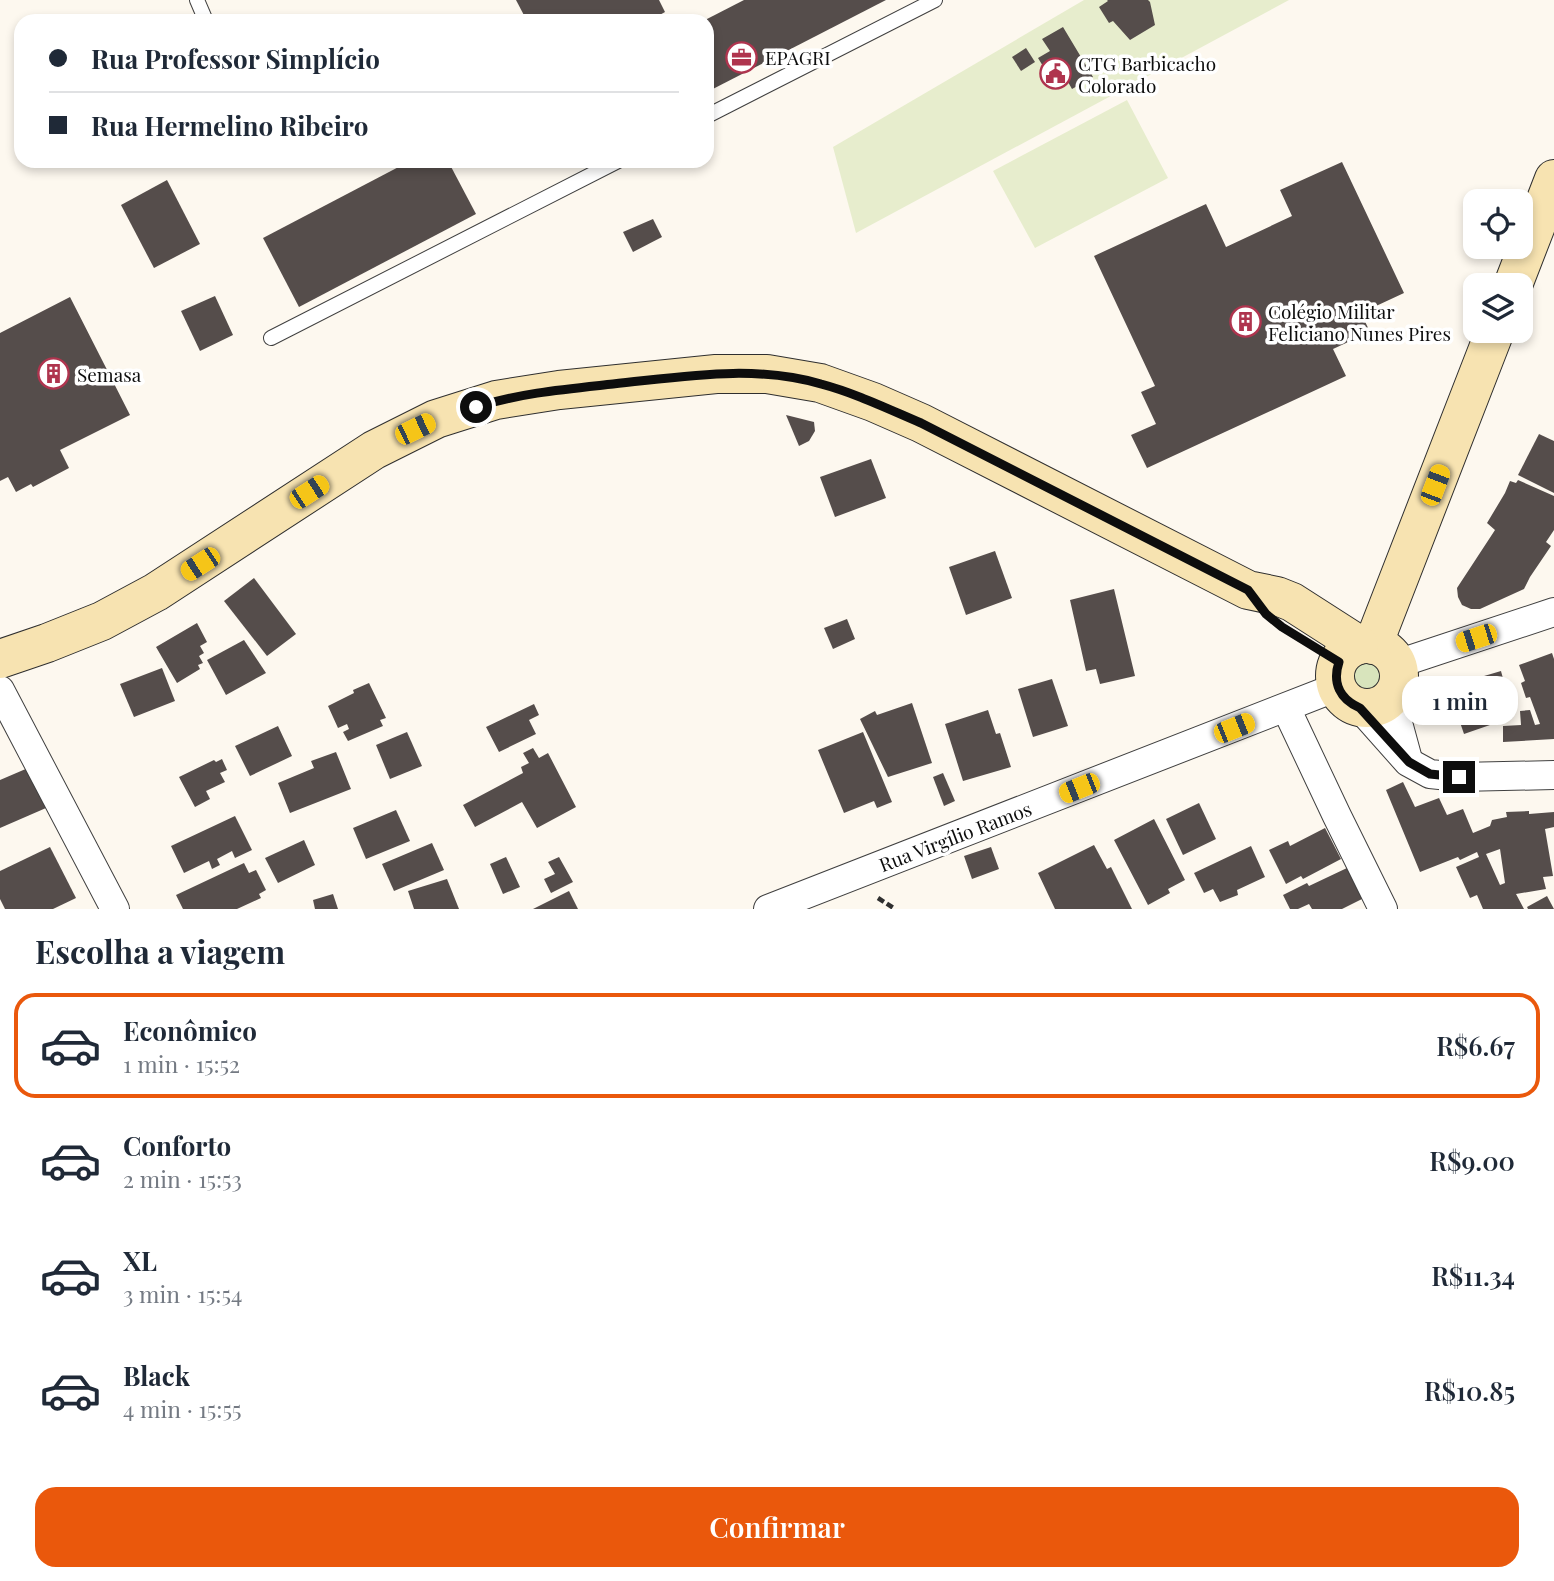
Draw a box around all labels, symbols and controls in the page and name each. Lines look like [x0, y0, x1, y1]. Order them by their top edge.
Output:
office icon: EPAGRI [725, 40, 759, 74]
text: Rua Professor Simplício [91, 41, 380, 76]
place label: EPAGRI [765, 44, 831, 70]
place label: CTG Barbicacho Colorado [1078, 50, 1216, 98]
public building icon: CTG Barbicacho Colorado [1038, 57, 1072, 91]
text: Rua Hermelino Ribeiro [91, 108, 368, 143]
map controls [1463, 189, 1533, 343]
button: locate [1463, 189, 1533, 259]
button: layers [1463, 273, 1533, 343]
place label: Colégio Militar Feliciano Nunes Pires [1268, 298, 1451, 346]
building icon: Colégio Militar Feliciano Nunes Pires [1228, 305, 1262, 339]
building icon: Semasa [37, 357, 71, 391]
place label: Semasa [77, 361, 142, 387]
route start [460, 391, 492, 423]
car [392, 410, 439, 448]
car [1418, 462, 1453, 508]
car [286, 472, 333, 512]
car [177, 544, 224, 584]
car [1453, 622, 1500, 654]
callout: 1 min [1401, 676, 1517, 724]
text: 1 min [1432, 685, 1488, 716]
car [1211, 710, 1258, 746]
route end [1443, 761, 1475, 793]
car [1056, 770, 1103, 806]
street label: Rua Virgílio Ramos [875, 795, 1035, 877]
text: Escolha a viagem [35, 929, 285, 972]
text: Econômico [123, 1013, 257, 1048]
icon: car [39, 1014, 102, 1077]
text: R$6.67 [1436, 1028, 1515, 1063]
text: 1 min · 15:52 [123, 1048, 240, 1079]
text: Conforto [123, 1128, 231, 1163]
icon: car [39, 1129, 102, 1192]
text: R$9.00 [1429, 1143, 1515, 1178]
text: 2 min · 15:53 [123, 1163, 242, 1194]
text: XL [123, 1243, 157, 1278]
icon: car [39, 1244, 102, 1307]
text: R$11.34 [1431, 1258, 1515, 1293]
text: 3 min · 15:54 [123, 1278, 242, 1309]
text: Black [123, 1358, 190, 1393]
icon: car [39, 1359, 102, 1422]
text: R$10.85 [1424, 1373, 1515, 1408]
text: 4 min · 15:55 [123, 1393, 242, 1424]
button: Confirmar [35, 1487, 1519, 1567]

